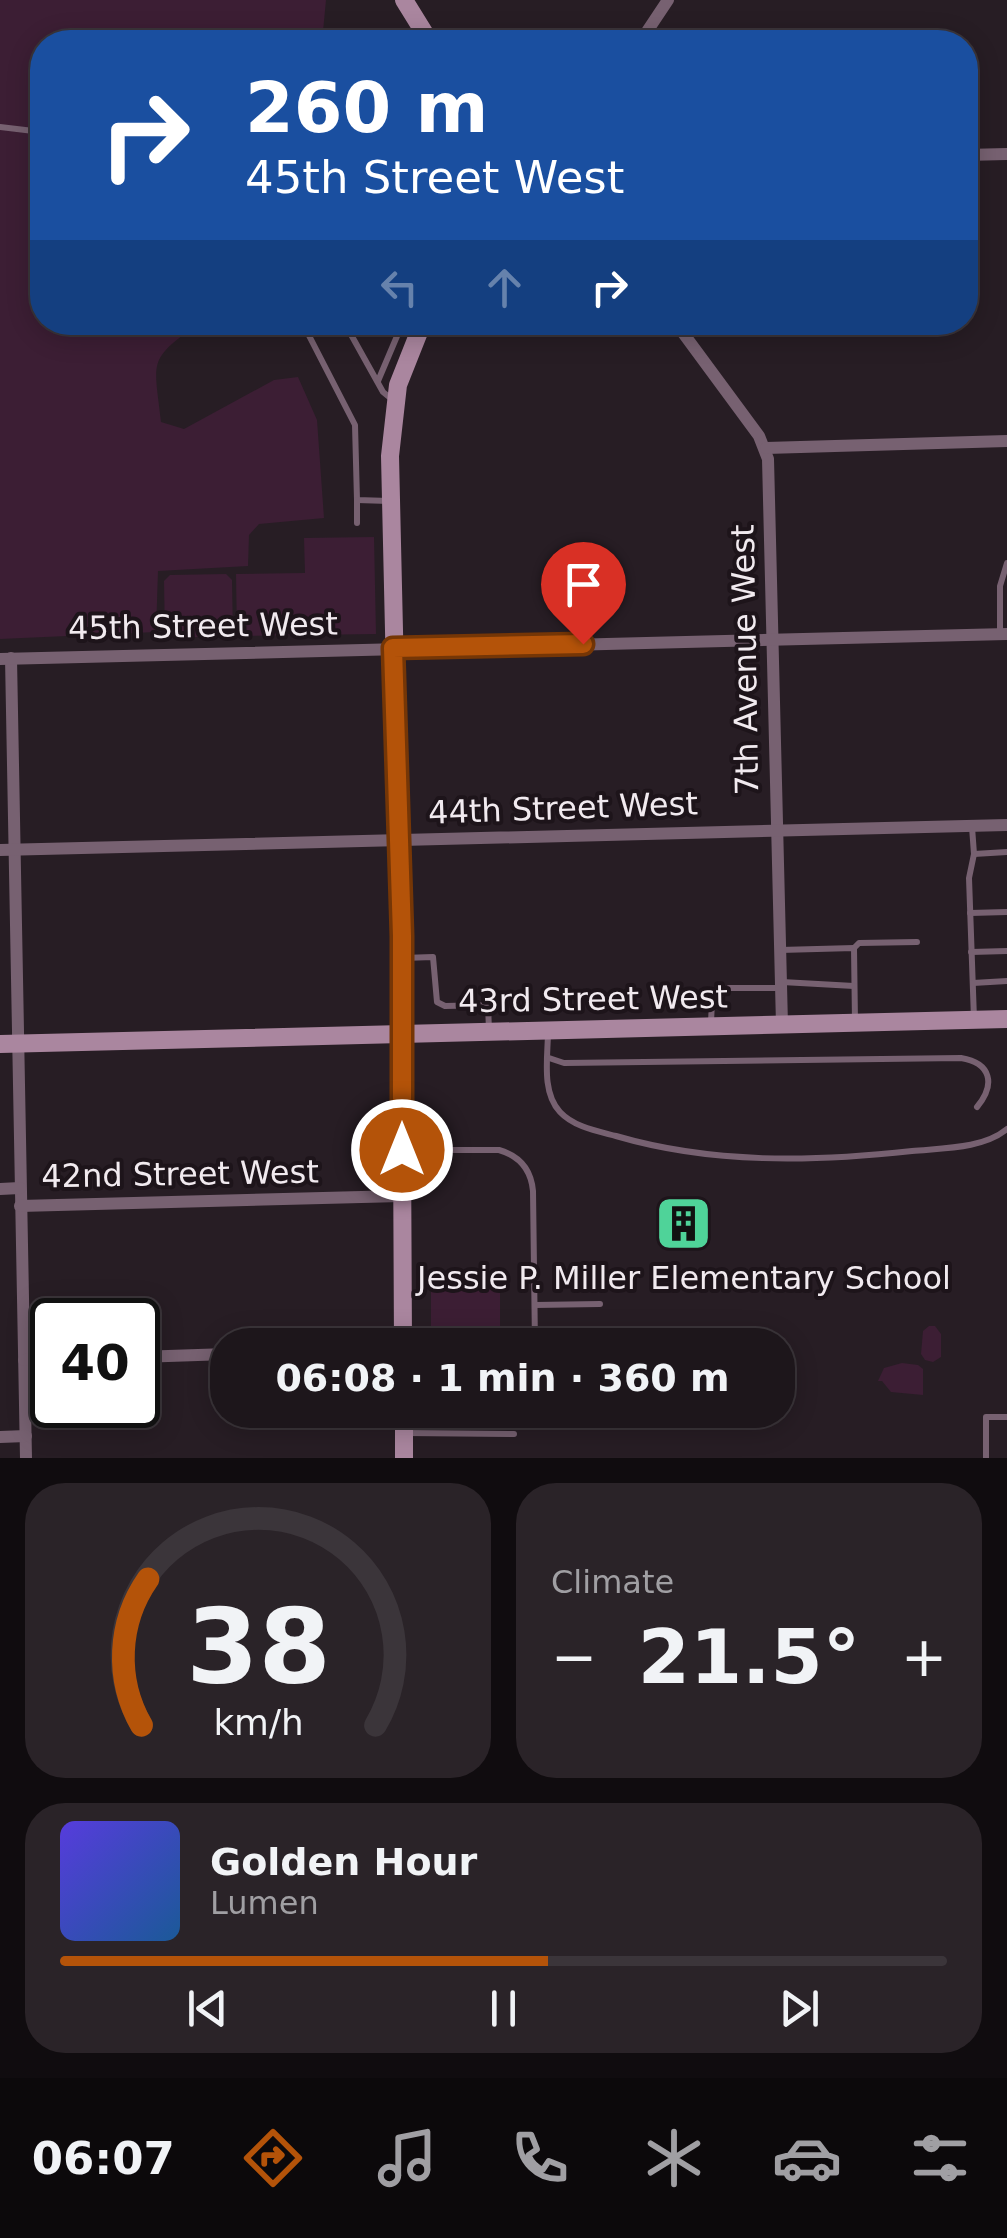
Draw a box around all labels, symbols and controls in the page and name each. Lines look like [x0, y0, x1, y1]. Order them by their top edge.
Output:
text: 260 m [245, 67, 488, 149]
icon: right [80, 70, 210, 200]
text: 45th Street West [245, 151, 624, 204]
icon: left [372, 260, 427, 315]
icon: ahead [477, 260, 532, 315]
icon: right [582, 260, 637, 315]
street label: 7th Avenue West [724, 524, 766, 796]
pin [541, 542, 626, 645]
icon: arrive [556, 557, 611, 612]
street label: 45th Street West [68, 605, 338, 647]
street label: 44th Street West [428, 784, 698, 832]
street label: 43rd Street West [458, 978, 728, 1020]
position arrow [350, 1098, 454, 1202]
street label: 42nd Street West [41, 1153, 319, 1195]
building icon: Jessie P. Miller Elementary School [654, 1194, 714, 1254]
place label: Jessie P. Miller Elementary School [415, 1259, 951, 1297]
speed limit sign: 40 [30, 1298, 160, 1428]
text: 06:08 · 1 min · 360 m [275, 1356, 730, 1400]
text: Climate [551, 1563, 674, 1601]
text: 38 [186, 1586, 330, 1708]
text: 21.5° [638, 1613, 860, 1701]
text: − [551, 1625, 597, 1689]
text: + [901, 1625, 947, 1689]
text: km/h [213, 1702, 303, 1743]
text: Golden Hour [210, 1840, 477, 1884]
text: Lumen [210, 1884, 319, 1922]
icon: previous [180, 1981, 235, 2036]
icon: pause [476, 1981, 531, 2036]
icon: next [772, 1981, 827, 2036]
icon: directions [238, 2123, 308, 2193]
icon: music [372, 2123, 442, 2193]
icon: phone [505, 2123, 575, 2193]
icon: climate [639, 2123, 709, 2193]
icon: car [772, 2123, 842, 2193]
icon: filters [905, 2123, 975, 2193]
text: 06:07 [32, 2132, 175, 2185]

